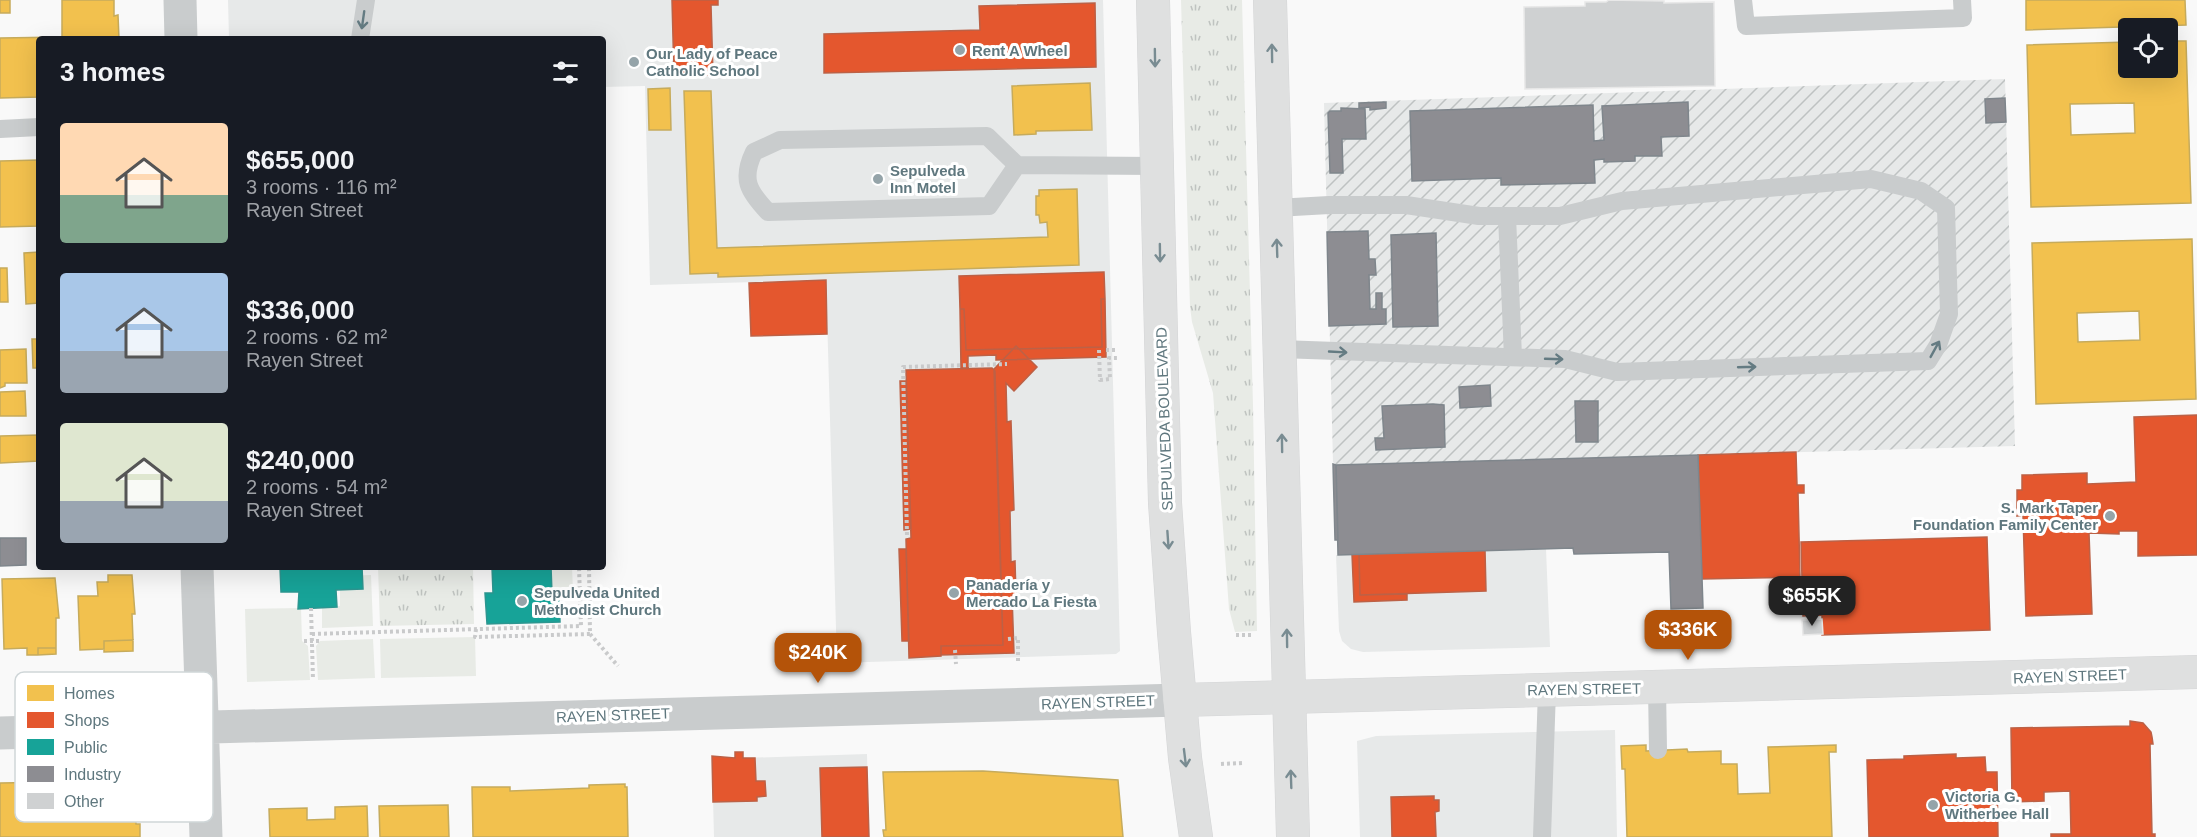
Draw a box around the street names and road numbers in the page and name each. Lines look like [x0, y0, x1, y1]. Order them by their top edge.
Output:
street label: SEPULVEDA BOULEVARD [1152, 327, 1176, 511]
street label: RAYEN STREET [2013, 666, 2127, 686]
street label: RAYEN STREET [1527, 680, 1641, 698]
street label: RAYEN STREET [1041, 692, 1155, 712]
street label: RAYEN STREET [556, 705, 670, 725]

